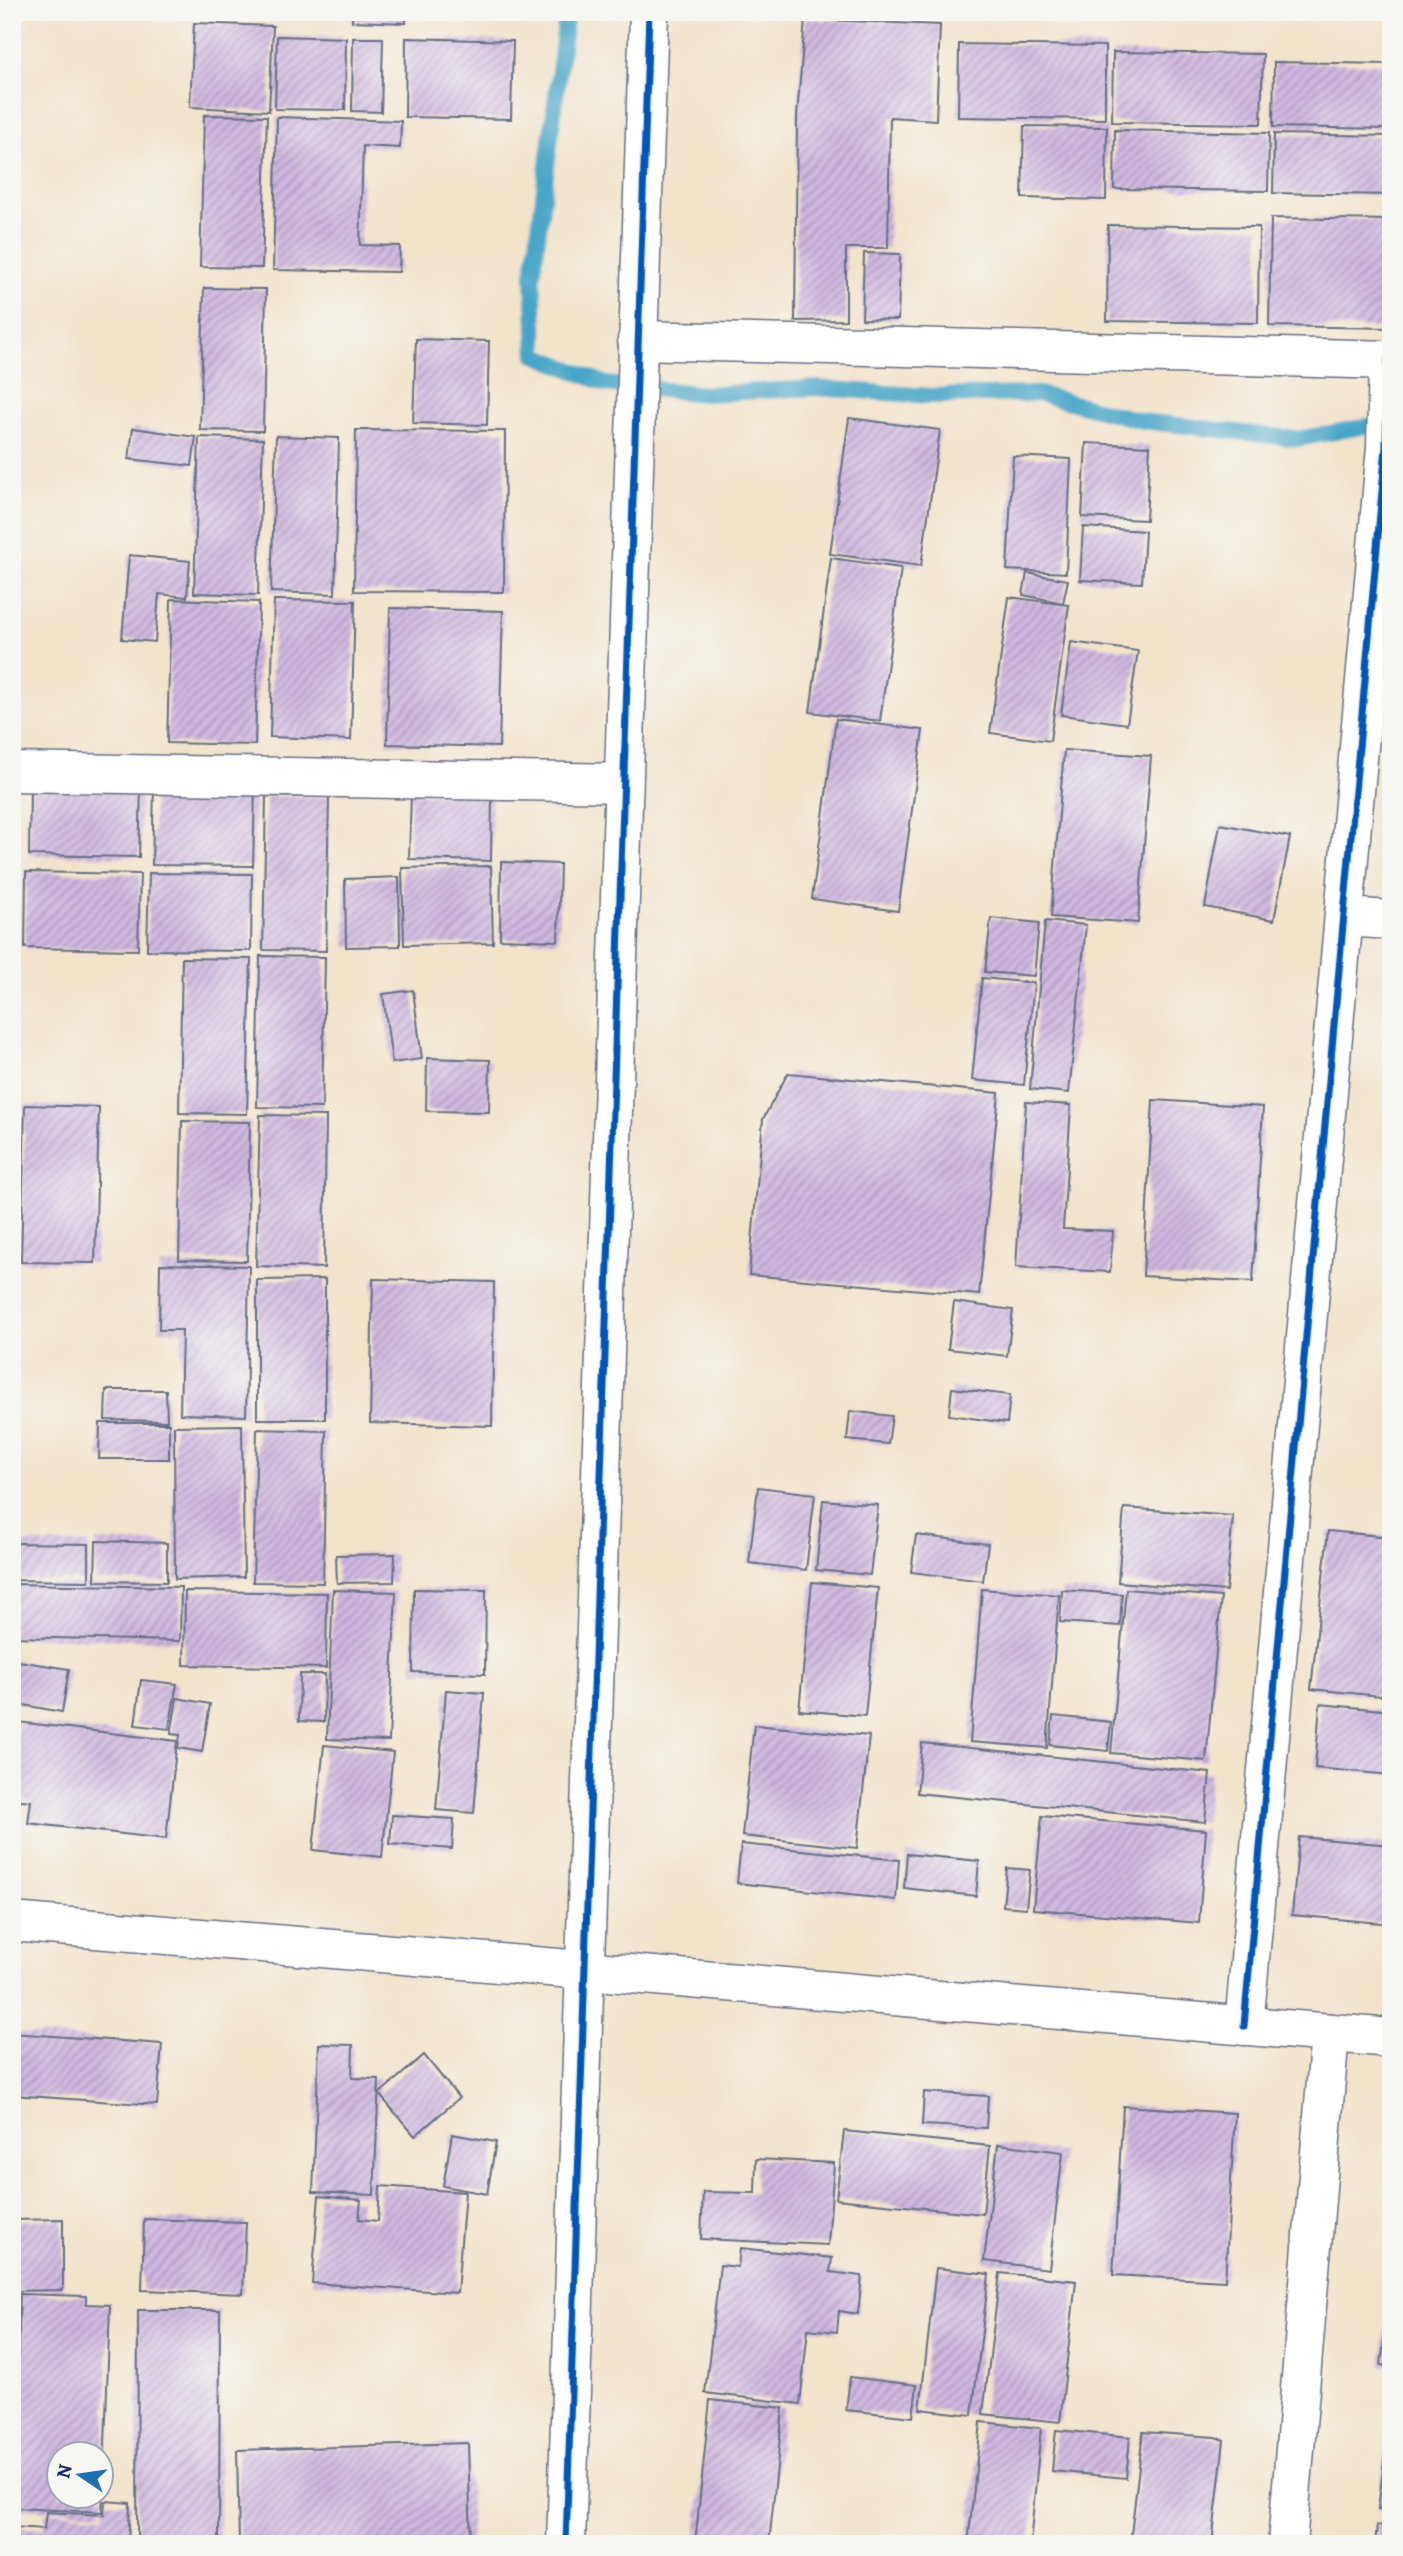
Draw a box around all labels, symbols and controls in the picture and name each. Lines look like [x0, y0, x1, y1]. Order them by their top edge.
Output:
north arrow [46, 2440, 116, 2510]
text: N [50, 2462, 79, 2481]

